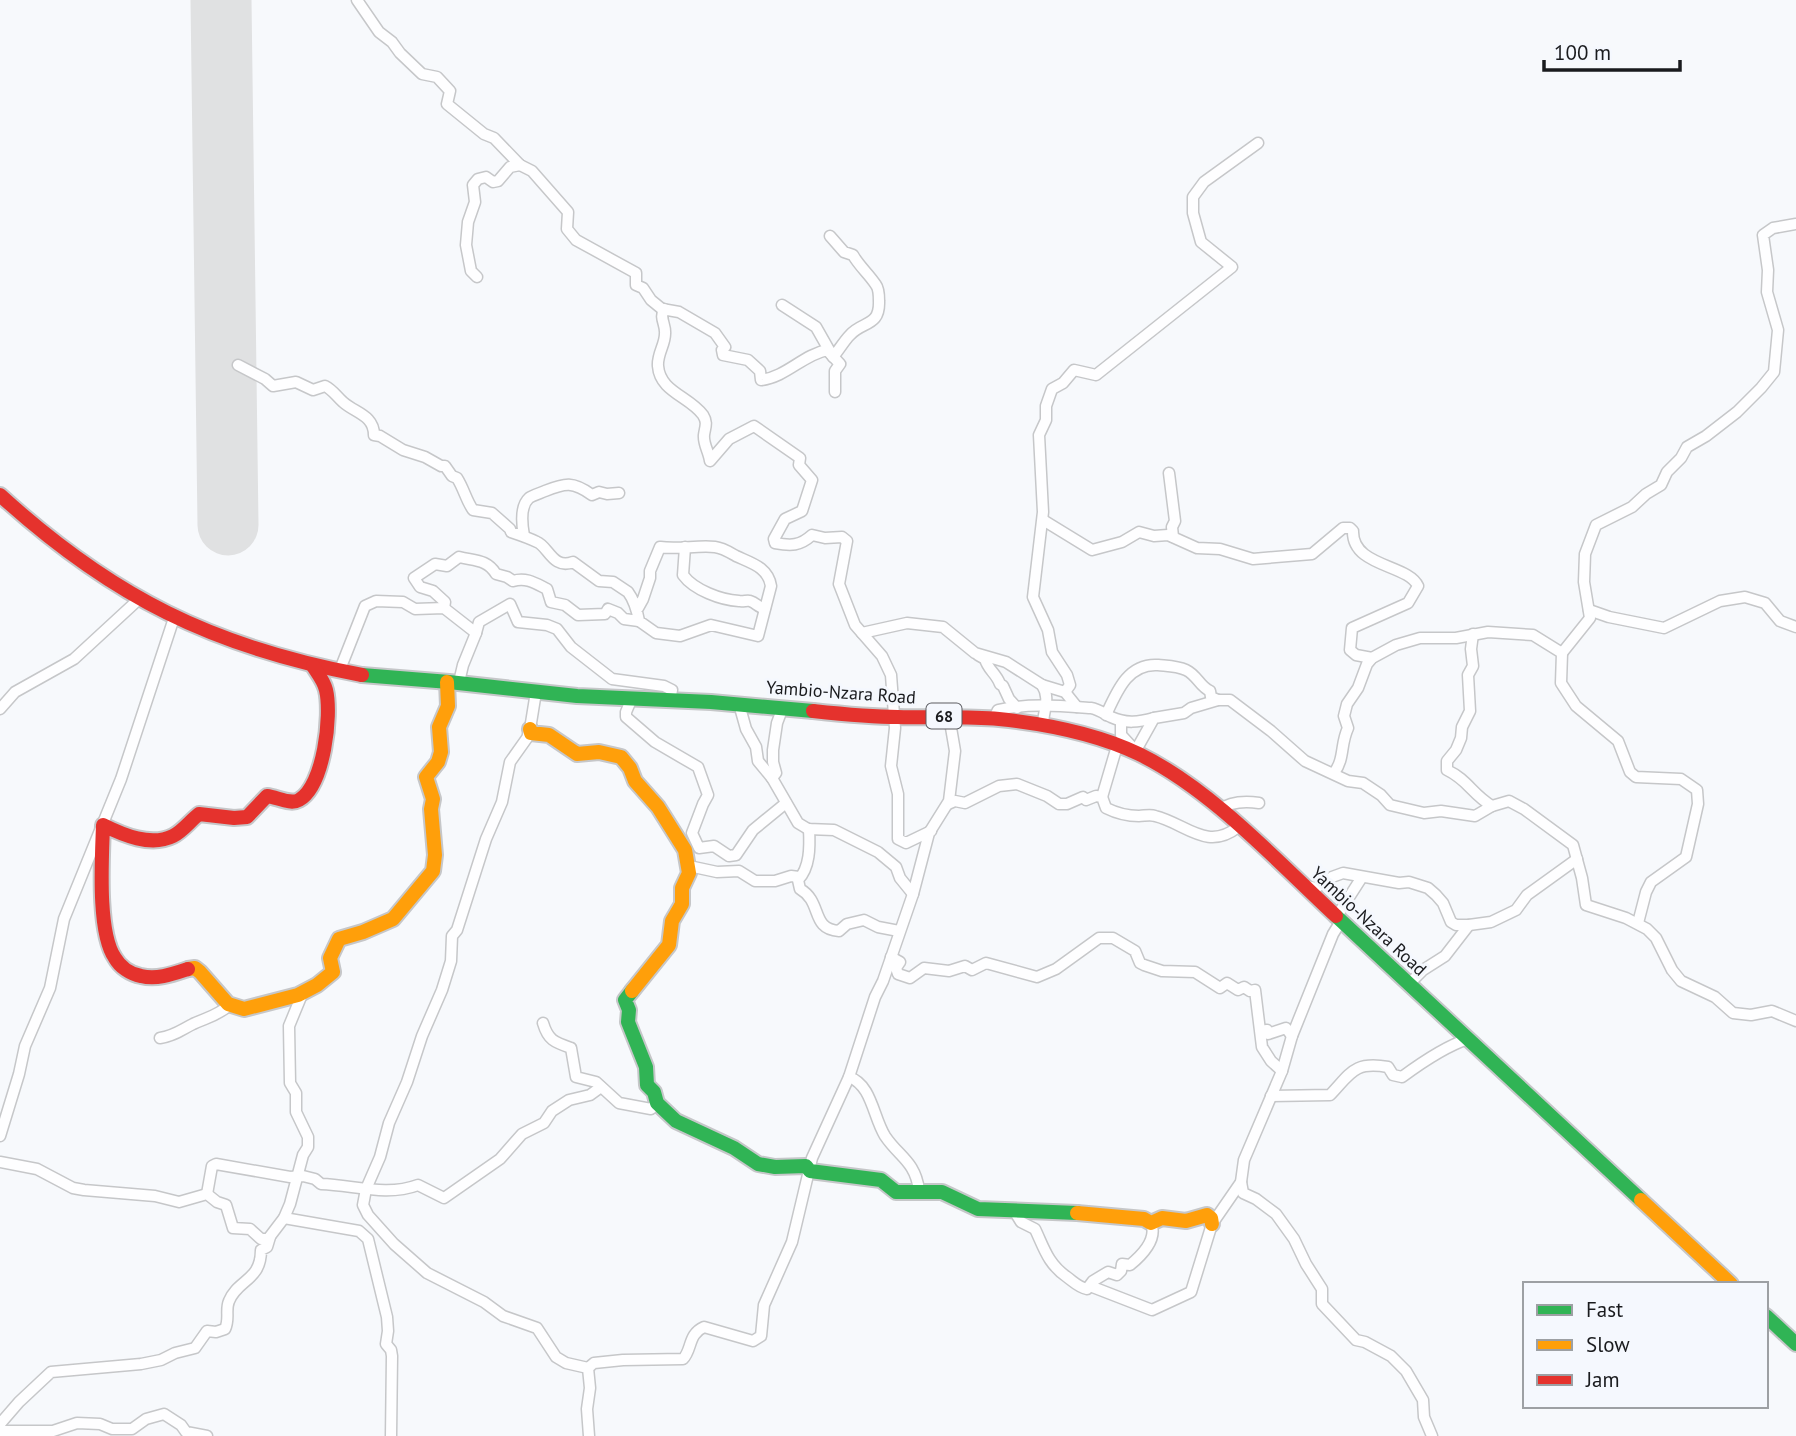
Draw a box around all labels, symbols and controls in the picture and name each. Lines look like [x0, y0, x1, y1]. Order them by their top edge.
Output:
scale bar [1544, 28, 1680, 72]
text: 100 m [1554, 39, 1611, 66]
street label: Yambio-Nzara Road [765, 675, 917, 709]
road number: 68 [926, 704, 962, 729]
street label: Yambio-Nzara Road [1306, 861, 1432, 981]
legend [1523, 1282, 1768, 1408]
text: Fast [1586, 1296, 1623, 1323]
text: Slow [1586, 1331, 1630, 1358]
text: Jam [1585, 1366, 1620, 1393]

